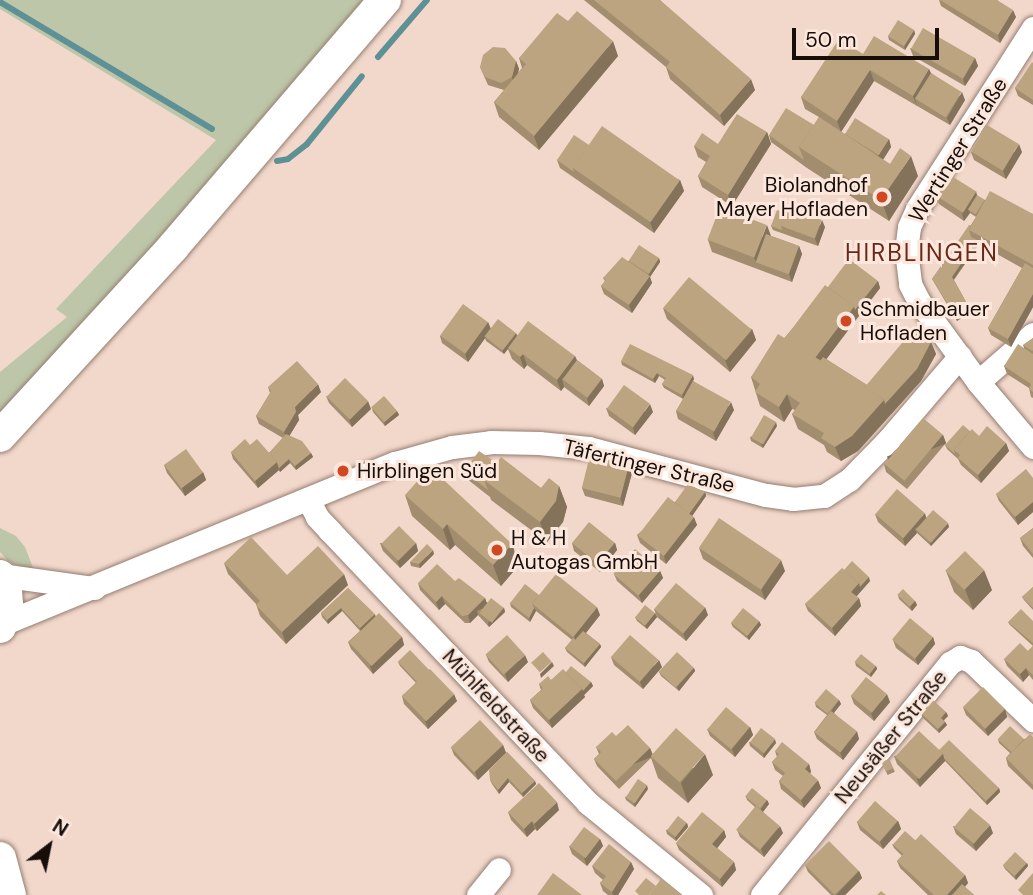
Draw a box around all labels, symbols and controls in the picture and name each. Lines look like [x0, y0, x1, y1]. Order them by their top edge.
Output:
scale bar [795, 14, 942, 58]
text: 50 m [805, 26, 856, 54]
street label: Wertinger Straße [903, 73, 1013, 227]
place label: Biolandhof Mayer Hofladen [716, 172, 868, 222]
marker: Biolandhof Mayer Hofladen [874, 189, 890, 205]
district label: HIRBLINGEN [846, 239, 998, 267]
place label: Schmidbauer Hofladen [860, 296, 989, 346]
marker: Schmidbauer Hofladen [838, 313, 854, 329]
street label: Täfertinger Straße [561, 434, 737, 498]
place label: Hirblingen Süd [357, 458, 497, 484]
marker: Hirblingen Süd [335, 463, 351, 479]
place label: H & H Autogas GmbH [511, 525, 658, 575]
marker: H & H Autogas GmbH [489, 542, 505, 558]
street label: Mühlfeldstraße [437, 644, 555, 768]
street label: Neusäßer Straße [829, 665, 953, 809]
north arrow [14, 811, 84, 881]
text: N [48, 813, 73, 842]

